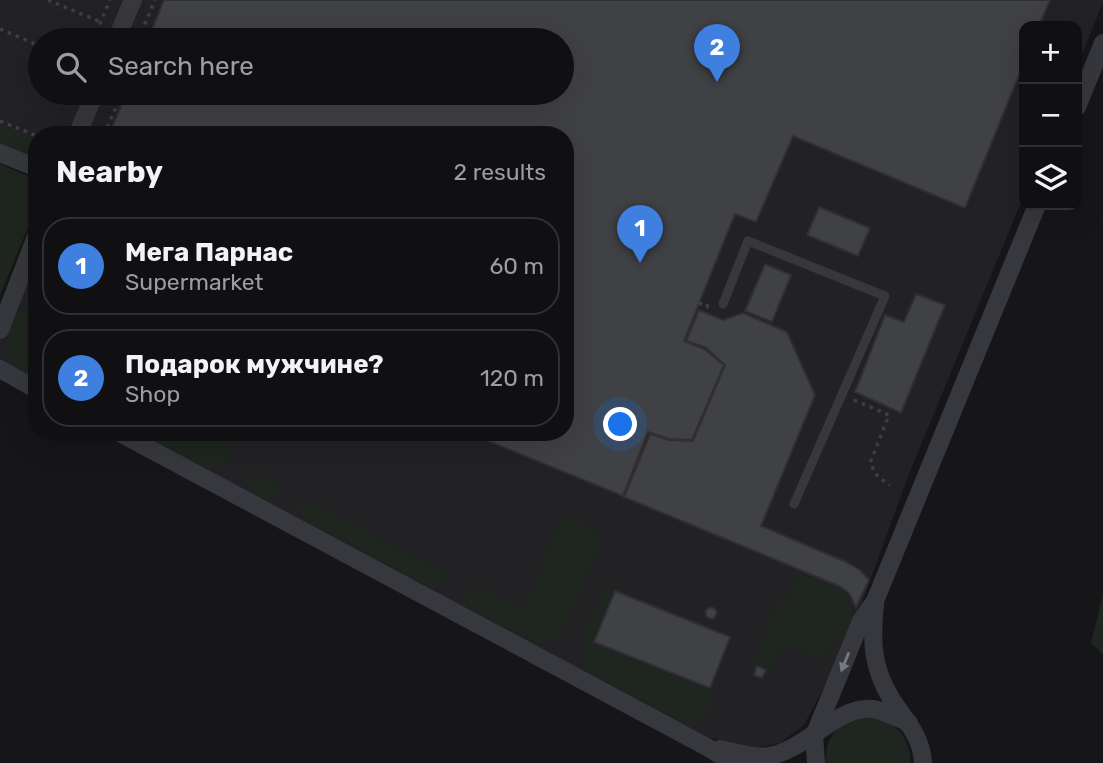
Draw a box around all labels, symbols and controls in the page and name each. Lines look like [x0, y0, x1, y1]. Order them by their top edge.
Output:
map controls [1019, 21, 1082, 210]
button: + [1019, 21, 1082, 84]
pin: 2 [694, 24, 740, 82]
search box [28, 28, 574, 105]
icon: search [52, 48, 90, 86]
text: Search here [108, 51, 254, 82]
button: − [1019, 84, 1082, 147]
button: layers [1019, 147, 1082, 210]
text: Nearby [56, 154, 163, 190]
text: 2 results [454, 158, 546, 186]
pin: 1 [617, 205, 663, 263]
text: Мега Парнас [125, 237, 293, 268]
text: 1 [75, 252, 87, 280]
text: 60 m [489, 252, 544, 280]
text: Supermarket [125, 268, 263, 296]
text: Подарок мужчине? [125, 349, 384, 380]
text: 2 [74, 364, 88, 392]
text: 120 m [480, 364, 544, 392]
text: Shop [125, 380, 180, 408]
your location [603, 407, 637, 441]
one-way arrow [839, 651, 850, 672]

